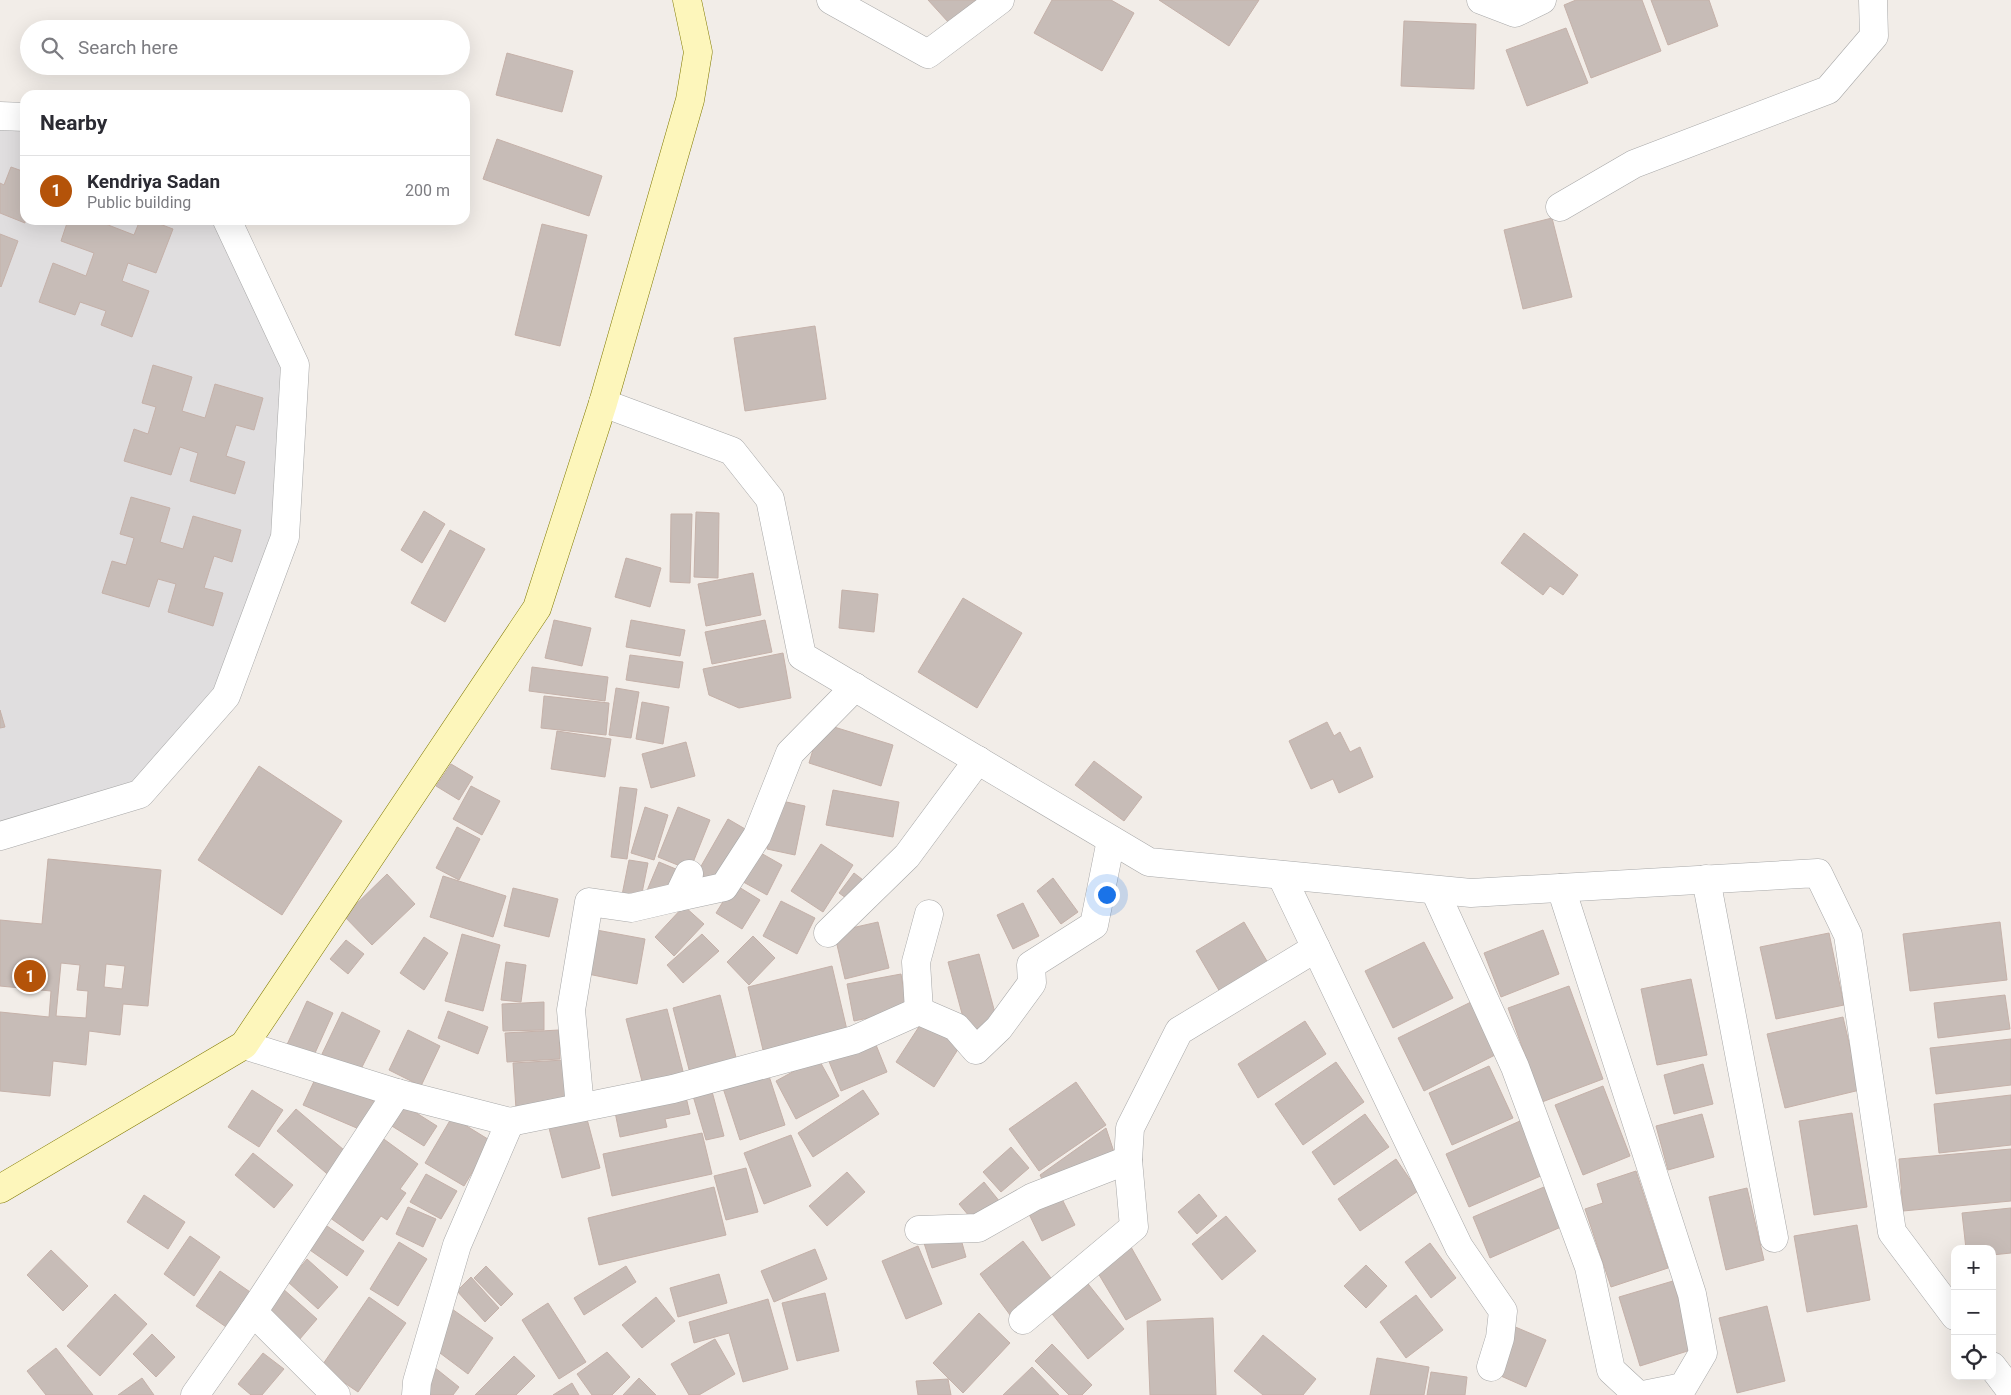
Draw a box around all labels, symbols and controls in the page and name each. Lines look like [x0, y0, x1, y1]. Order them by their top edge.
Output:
search box [20, 20, 470, 75]
icon: search [38, 34, 66, 62]
text: Search here [78, 36, 178, 59]
text: Nearby [40, 111, 107, 135]
text: Kendriya Sadan [87, 170, 220, 193]
text: 1 [51, 181, 61, 200]
text: 200 m [405, 181, 450, 200]
text: Public building [87, 193, 191, 212]
your location [1094, 882, 1120, 908]
pin: 1 [14, 957, 46, 995]
map controls [1951, 1245, 1996, 1380]
button: + [1951, 1245, 1996, 1290]
button: − [1951, 1290, 1996, 1335]
button: locate [1951, 1335, 1996, 1380]

